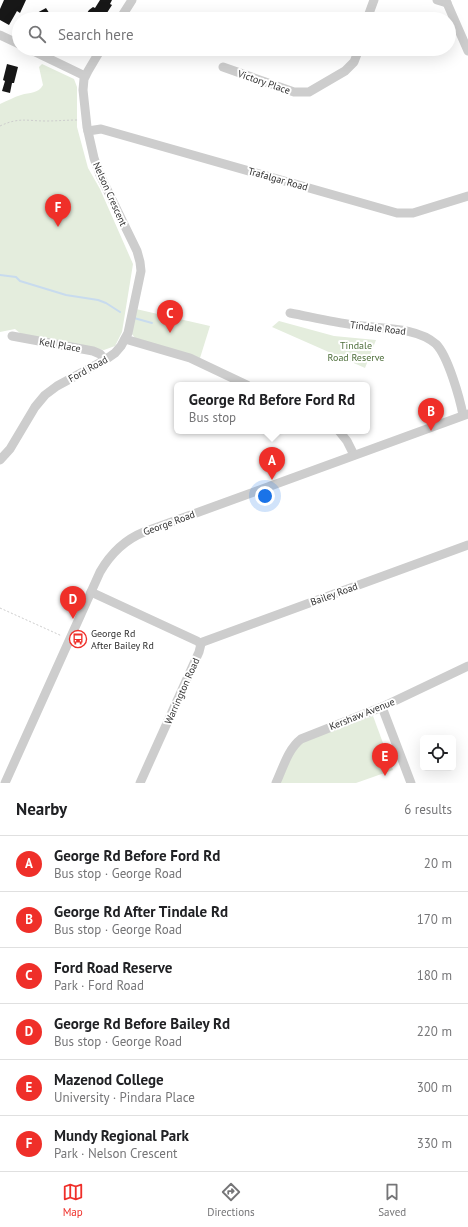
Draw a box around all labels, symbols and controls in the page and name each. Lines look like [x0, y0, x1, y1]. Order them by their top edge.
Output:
search box [12, 12, 456, 56]
icon: search [26, 23, 48, 45]
text: Search here [58, 25, 134, 44]
street label: Victory Place [235, 67, 292, 97]
street label: Nelson Crescent [90, 160, 130, 229]
street label: Trafalgar Road [247, 164, 309, 194]
pin: F [45, 194, 71, 227]
pin: C [157, 300, 183, 333]
street label: Tindale Road [349, 318, 407, 338]
street label: Kell Place [38, 335, 82, 355]
park label: Tindale Road Reserve [328, 339, 384, 364]
street label: Ford Road [66, 353, 110, 385]
popup [174, 382, 370, 434]
text: George Rd Before Ford Rd [189, 390, 355, 409]
pin: B [418, 398, 444, 431]
text: Bus stop [189, 409, 236, 426]
pin: A [259, 447, 285, 480]
your location [255, 486, 275, 506]
street label: George Road [141, 508, 197, 538]
street label: Bailey Road [309, 579, 359, 609]
pin: D [60, 586, 86, 619]
place label: George Rd After Bailey Rd [91, 627, 154, 652]
bus stop icon: George Rd After Bailey Rd [68, 629, 88, 649]
street label: Warrington Road [162, 656, 202, 726]
street label: Kershaw Avenue [327, 695, 397, 733]
map controls [420, 735, 456, 771]
button: locate [420, 735, 456, 771]
pin: E [372, 743, 398, 776]
text: Nearby [16, 798, 67, 820]
text: 6 results [404, 801, 452, 818]
text: George Rd Before Ford Rd [54, 846, 220, 865]
text: A [25, 855, 33, 872]
text: 20 m [424, 855, 452, 872]
text: Bus stop · George Road [54, 865, 182, 882]
text: George Rd After Tindale Rd [54, 902, 228, 921]
text: B [25, 911, 33, 928]
text: 170 m [417, 911, 452, 928]
text: Bus stop · George Road [54, 921, 182, 938]
text: Ford Road Reserve [54, 958, 172, 977]
text: C [25, 967, 33, 984]
text: 180 m [417, 967, 452, 984]
text: Park · Ford Road [54, 977, 144, 994]
text: George Rd Before Bailey Rd [54, 1014, 230, 1033]
text: D [25, 1023, 33, 1040]
text: 220 m [417, 1023, 452, 1040]
text: Bus stop · George Road [54, 1033, 182, 1050]
text: Mazenod College [54, 1070, 164, 1089]
text: E [26, 1079, 32, 1096]
text: 300 m [417, 1079, 452, 1096]
text: University · Pindara Place [54, 1089, 195, 1106]
text: Mundy Regional Park [54, 1126, 189, 1145]
text: F [26, 1135, 32, 1152]
text: 330 m [417, 1135, 452, 1152]
text: Park · Nelson Crescent [54, 1145, 178, 1162]
tab: Map [62, 1181, 84, 1219]
tab: Directions [207, 1181, 255, 1219]
tab: Saved [378, 1181, 406, 1219]

